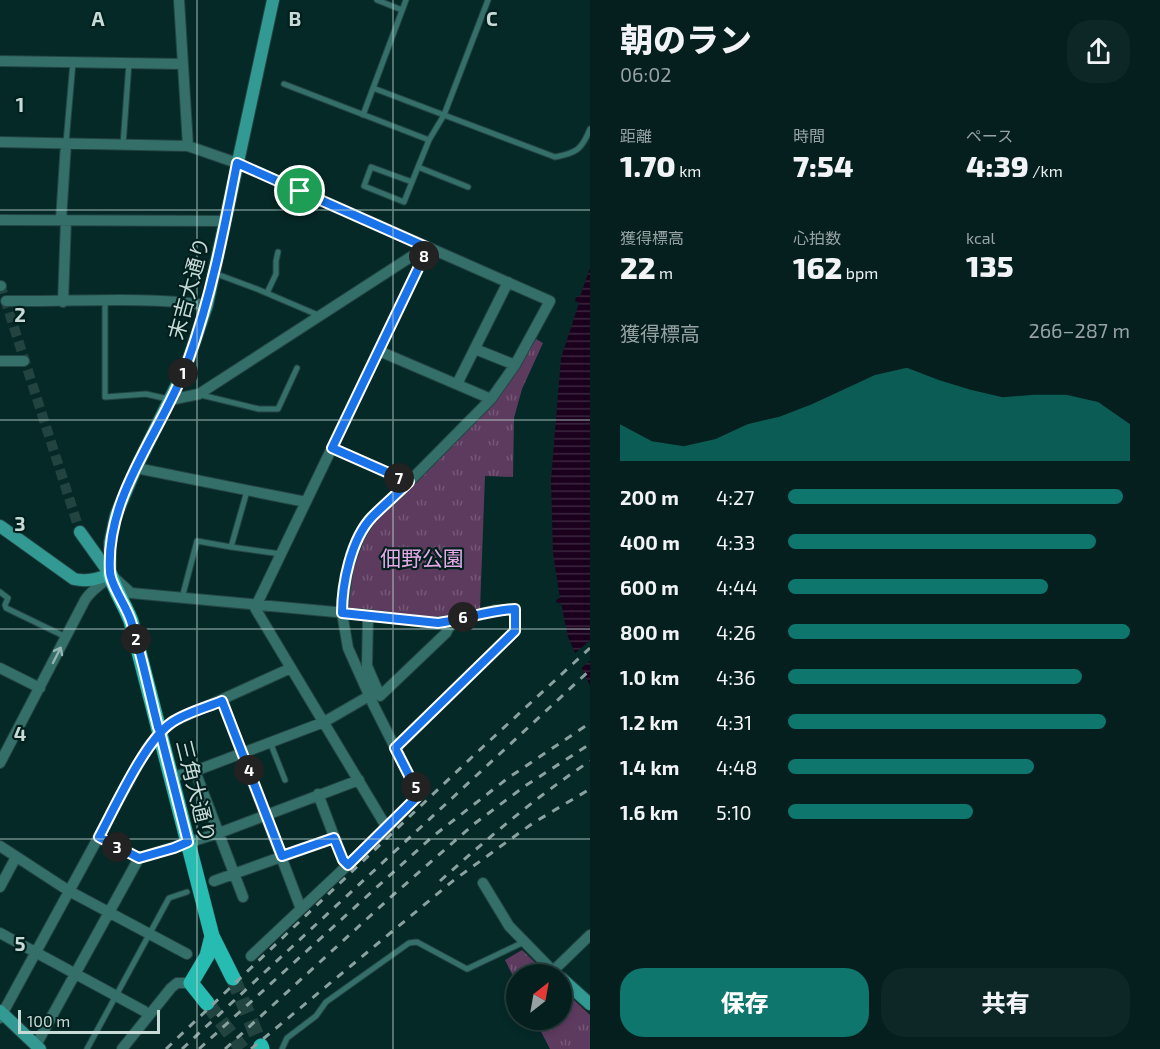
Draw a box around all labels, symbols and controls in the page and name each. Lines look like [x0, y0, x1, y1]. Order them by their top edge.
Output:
text: A [91, 6, 105, 30]
text: B [289, 6, 301, 30]
text: C [486, 6, 498, 30]
text: 朝のラン [620, 19, 752, 59]
button: share [1067, 20, 1130, 83]
text: 06:02 [620, 62, 672, 86]
text: 1 [16, 92, 24, 116]
text: 距離 [620, 126, 652, 145]
text: 時間 [793, 126, 825, 145]
text: ペース [966, 126, 1013, 145]
text: 1.70 [620, 147, 676, 183]
text: 7:54 [793, 147, 853, 183]
text: 4:39 [966, 147, 1029, 183]
text: km [676, 161, 701, 180]
text: /km [1029, 161, 1063, 180]
pin [274, 165, 325, 216]
icon: arrive [283, 174, 316, 207]
text: 獲得標高 [620, 228, 684, 247]
text: 心拍数 [793, 228, 841, 247]
text: kcal [966, 228, 995, 247]
street label: 末吉大通り [162, 234, 214, 342]
pin: 8 [409, 241, 439, 271]
text: 8 [419, 246, 429, 265]
text: 135 [966, 247, 1014, 283]
text: 22 [620, 249, 655, 285]
text: 162 [793, 249, 842, 285]
text: m [655, 263, 673, 282]
text: bpm [842, 263, 878, 282]
text: 2 [14, 302, 26, 326]
text: 266–287 m [1028, 318, 1130, 342]
text: 獲得標高 [620, 321, 700, 345]
pin: 1 [168, 358, 198, 388]
text: 1 [180, 363, 186, 382]
pin: 7 [384, 463, 414, 493]
text: 7 [395, 468, 403, 487]
text: 200 m [620, 485, 679, 509]
text: 4:27 [716, 485, 755, 509]
text: 3 [14, 511, 26, 535]
text: 400 m [620, 530, 680, 554]
text: 4:33 [716, 530, 755, 554]
park label: 佃野公園 [380, 545, 464, 570]
text: 600 m [620, 575, 679, 599]
text: 4:44 [716, 575, 758, 599]
pin: 6 [448, 602, 478, 632]
text: 6 [458, 607, 468, 626]
text: 800 m [620, 620, 680, 644]
text: 4:26 [716, 620, 756, 644]
pin: 2 [121, 624, 151, 654]
text: 2 [131, 629, 141, 648]
one-way arrow [51, 646, 63, 664]
text: 1.0 km [620, 665, 679, 689]
text: 4:36 [716, 665, 756, 689]
text: 1.2 km [620, 710, 678, 734]
text: 4:31 [716, 710, 752, 734]
text: 4 [14, 721, 27, 745]
street label: 三角大通り [172, 737, 222, 845]
pin: 4 [234, 755, 264, 785]
text: 1.4 km [620, 755, 679, 779]
text: 4:48 [716, 755, 757, 779]
text: 4 [244, 760, 254, 779]
pin: 5 [401, 772, 431, 802]
text: 5 [412, 777, 420, 796]
text: 1.6 km [620, 800, 678, 824]
text: 5:10 [716, 800, 751, 824]
pin: 3 [102, 832, 132, 862]
text: 3 [112, 837, 122, 856]
text: 5 [14, 931, 26, 955]
north arrow [506, 964, 572, 1030]
map controls [506, 964, 572, 1030]
button: 保存 [620, 968, 869, 1037]
button: 共有 [881, 968, 1130, 1037]
scale bar [18, 1007, 160, 1034]
text: 100 m [27, 1011, 70, 1030]

